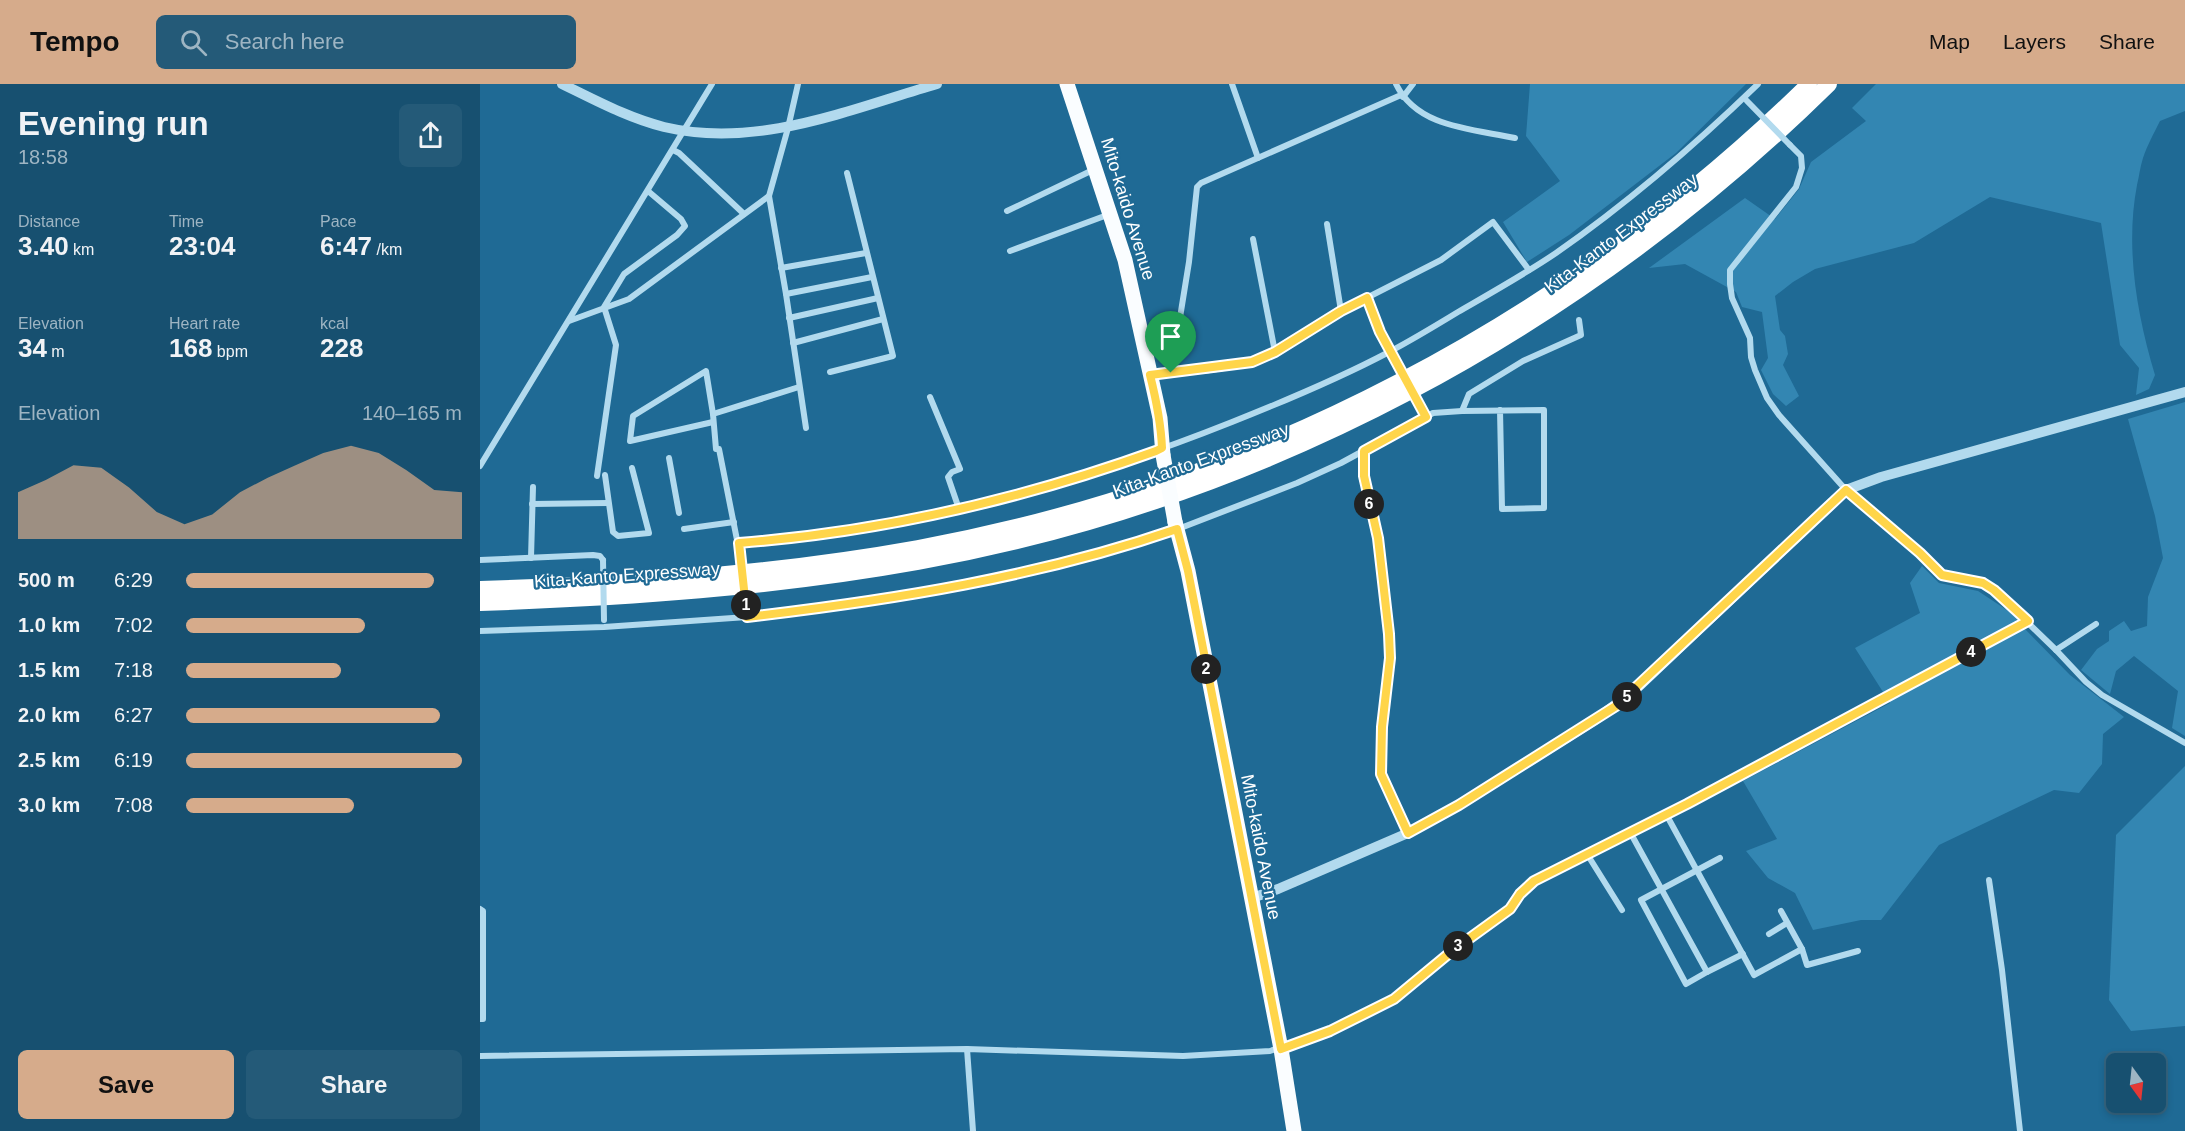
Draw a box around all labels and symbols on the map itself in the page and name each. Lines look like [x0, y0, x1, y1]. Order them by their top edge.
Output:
street label: Mito-kaido Avenue [1097, 135, 1159, 283]
street label: Kita-Kanto Expressway [1541, 169, 1701, 297]
pin [1145, 311, 1196, 373]
street label: Kita-Kanto Expressway [1110, 419, 1292, 501]
pin: 6 [1354, 489, 1384, 519]
street label: Kita-Kanto Expressway [533, 559, 721, 591]
pin: 1 [731, 590, 761, 620]
pin: 4 [1956, 637, 1986, 667]
pin: 2 [1191, 654, 1221, 684]
pin: 5 [1612, 682, 1642, 712]
street label: Mito-kaido Avenue [1237, 773, 1285, 921]
pin: 3 [1443, 931, 1473, 961]
north arrow [2106, 1053, 2166, 1113]

